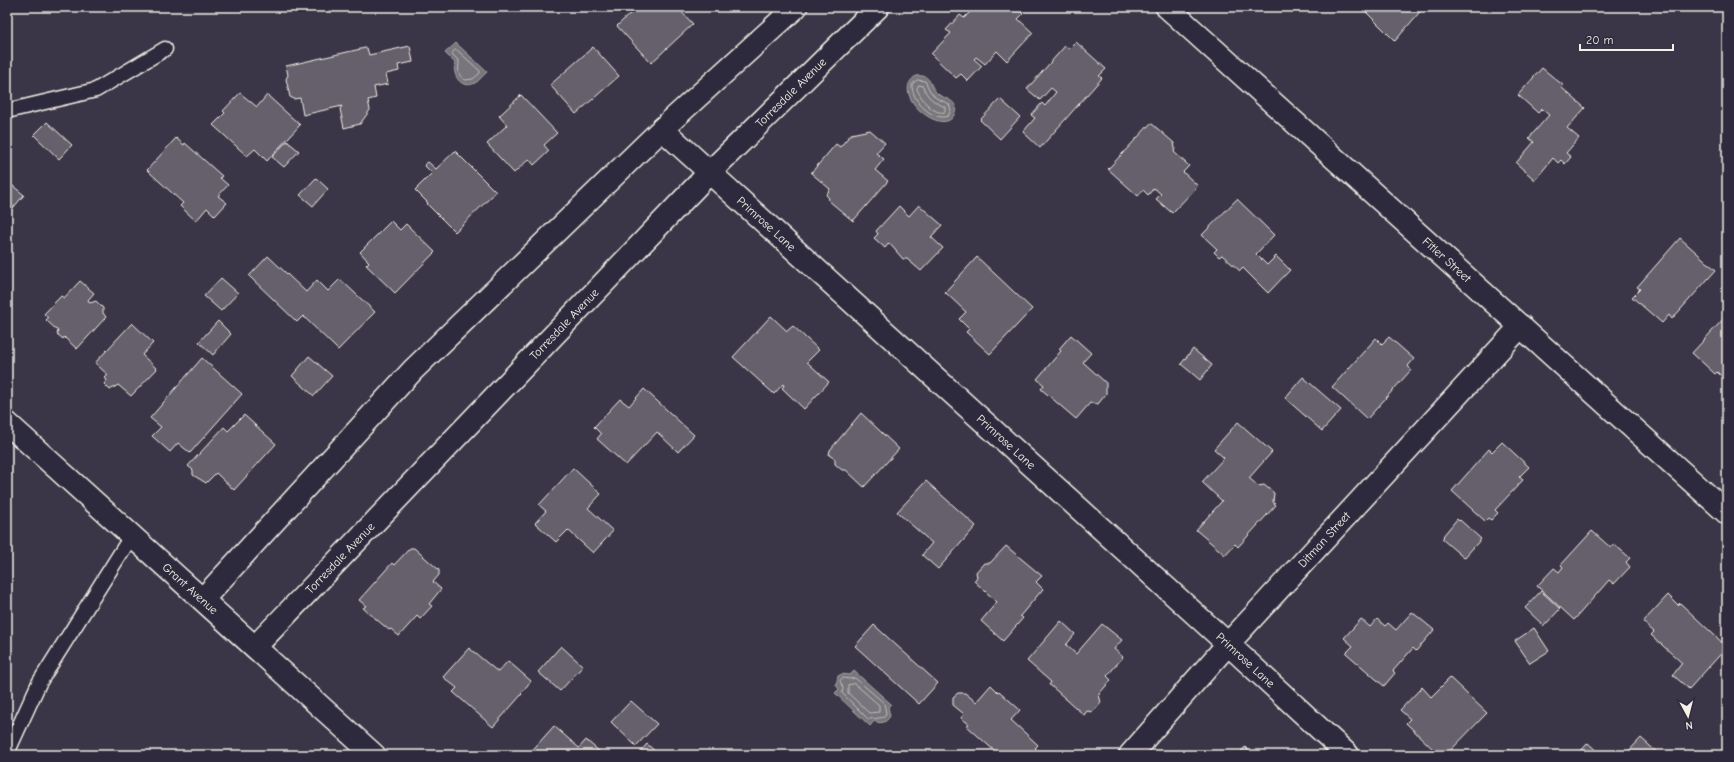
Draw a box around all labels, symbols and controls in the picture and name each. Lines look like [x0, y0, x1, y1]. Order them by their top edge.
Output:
scale bar [1580, 26, 1673, 52]
text: 20 m [1586, 33, 1614, 47]
street label: Torresdale Avenue [752, 55, 829, 130]
street label: Primrose Lane [734, 194, 799, 254]
street label: Fitler Street [1420, 234, 1474, 286]
street label: Torresdale Avenue [527, 286, 602, 363]
street label: Primrose Lane [974, 412, 1038, 472]
street label: Ditman Street [1295, 509, 1354, 570]
street label: Torresdale Avenue [303, 520, 378, 597]
street label: Grant Avenue [160, 560, 221, 617]
street label: Primrose Lane [1213, 630, 1278, 691]
north arrow [1668, 696, 1708, 736]
text: N [1685, 719, 1694, 732]

